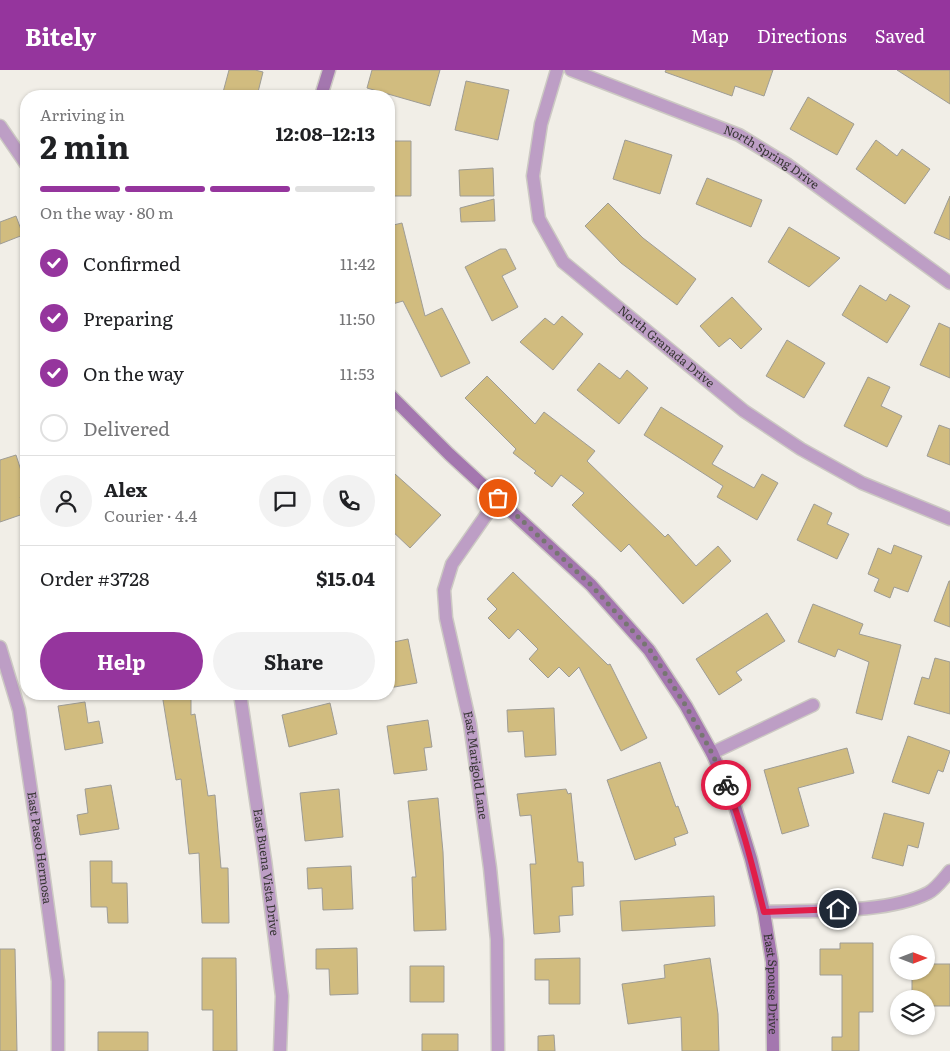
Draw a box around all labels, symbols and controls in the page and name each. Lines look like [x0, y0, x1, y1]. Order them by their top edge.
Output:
text: Bitely [25, 18, 96, 53]
text: Map [691, 22, 729, 49]
text: Directions [757, 22, 847, 49]
text: Saved [875, 22, 925, 49]
text: Arriving in [40, 102, 125, 126]
text: 12:08–12:13 [275, 119, 375, 147]
street label: North Spring Drive [721, 120, 823, 193]
text: 2 min [40, 121, 129, 169]
text: On the way · 80 m [40, 200, 174, 224]
icon: check [40, 249, 68, 277]
text: Confirmed [83, 249, 181, 277]
text: 11:42 [340, 251, 375, 275]
street label: North Granada Drive [614, 301, 719, 391]
icon: check [40, 304, 68, 332]
text: Preparing [83, 304, 173, 332]
text: 11:50 [339, 306, 375, 330]
icon: check [40, 359, 68, 387]
text: On the way [83, 359, 184, 387]
text: 11:53 [340, 361, 375, 385]
text: Delivered [83, 414, 170, 442]
button: person [40, 475, 92, 527]
text: Alex [104, 475, 147, 503]
button: chat [259, 475, 311, 527]
button: phone [323, 475, 375, 527]
pin [477, 477, 519, 519]
icon: bag [484, 484, 512, 512]
text: Courier · 4.4 [104, 503, 197, 527]
text: Order #3728 [40, 564, 149, 592]
text: $15.04 [316, 564, 375, 592]
button: Help [40, 632, 203, 690]
button: Share [213, 632, 375, 690]
street label: East Marigold Lane [459, 709, 493, 821]
courier [701, 760, 751, 810]
icon: bike [712, 771, 740, 799]
street label: East Paseo Hermosa [23, 790, 57, 905]
street label: East Buena Vista Drive [249, 807, 284, 937]
pin [817, 888, 859, 930]
icon: home [824, 895, 852, 923]
street label: East Spouse Drive [760, 932, 783, 1034]
north arrow [890, 935, 935, 980]
map controls [890, 935, 935, 1035]
button: layers [890, 990, 935, 1035]

